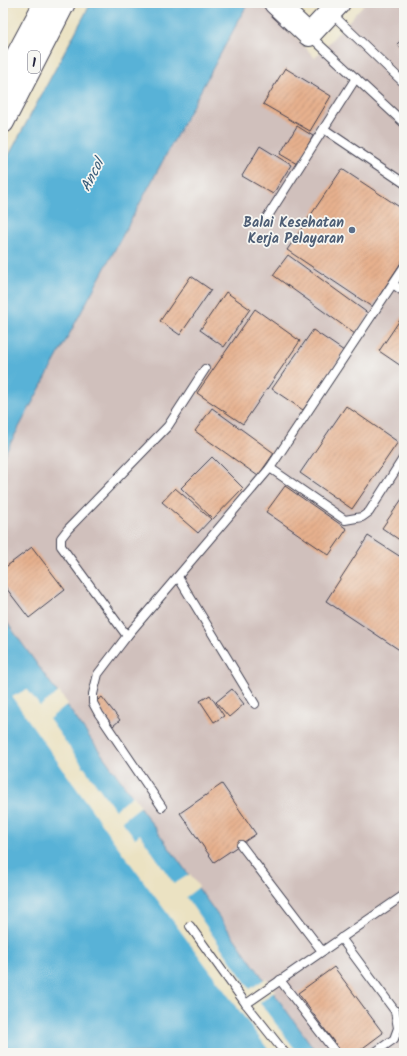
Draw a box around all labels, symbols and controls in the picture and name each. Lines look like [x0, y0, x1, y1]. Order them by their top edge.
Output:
road number: 1 [28, 51, 40, 73]
water label: Ancol [74, 152, 113, 196]
place label: Balai Kesehatan Kerja Pelayaran [243, 212, 344, 250]
marker: Balai Kesehatan Kerja Pelayaran [347, 225, 357, 235]

